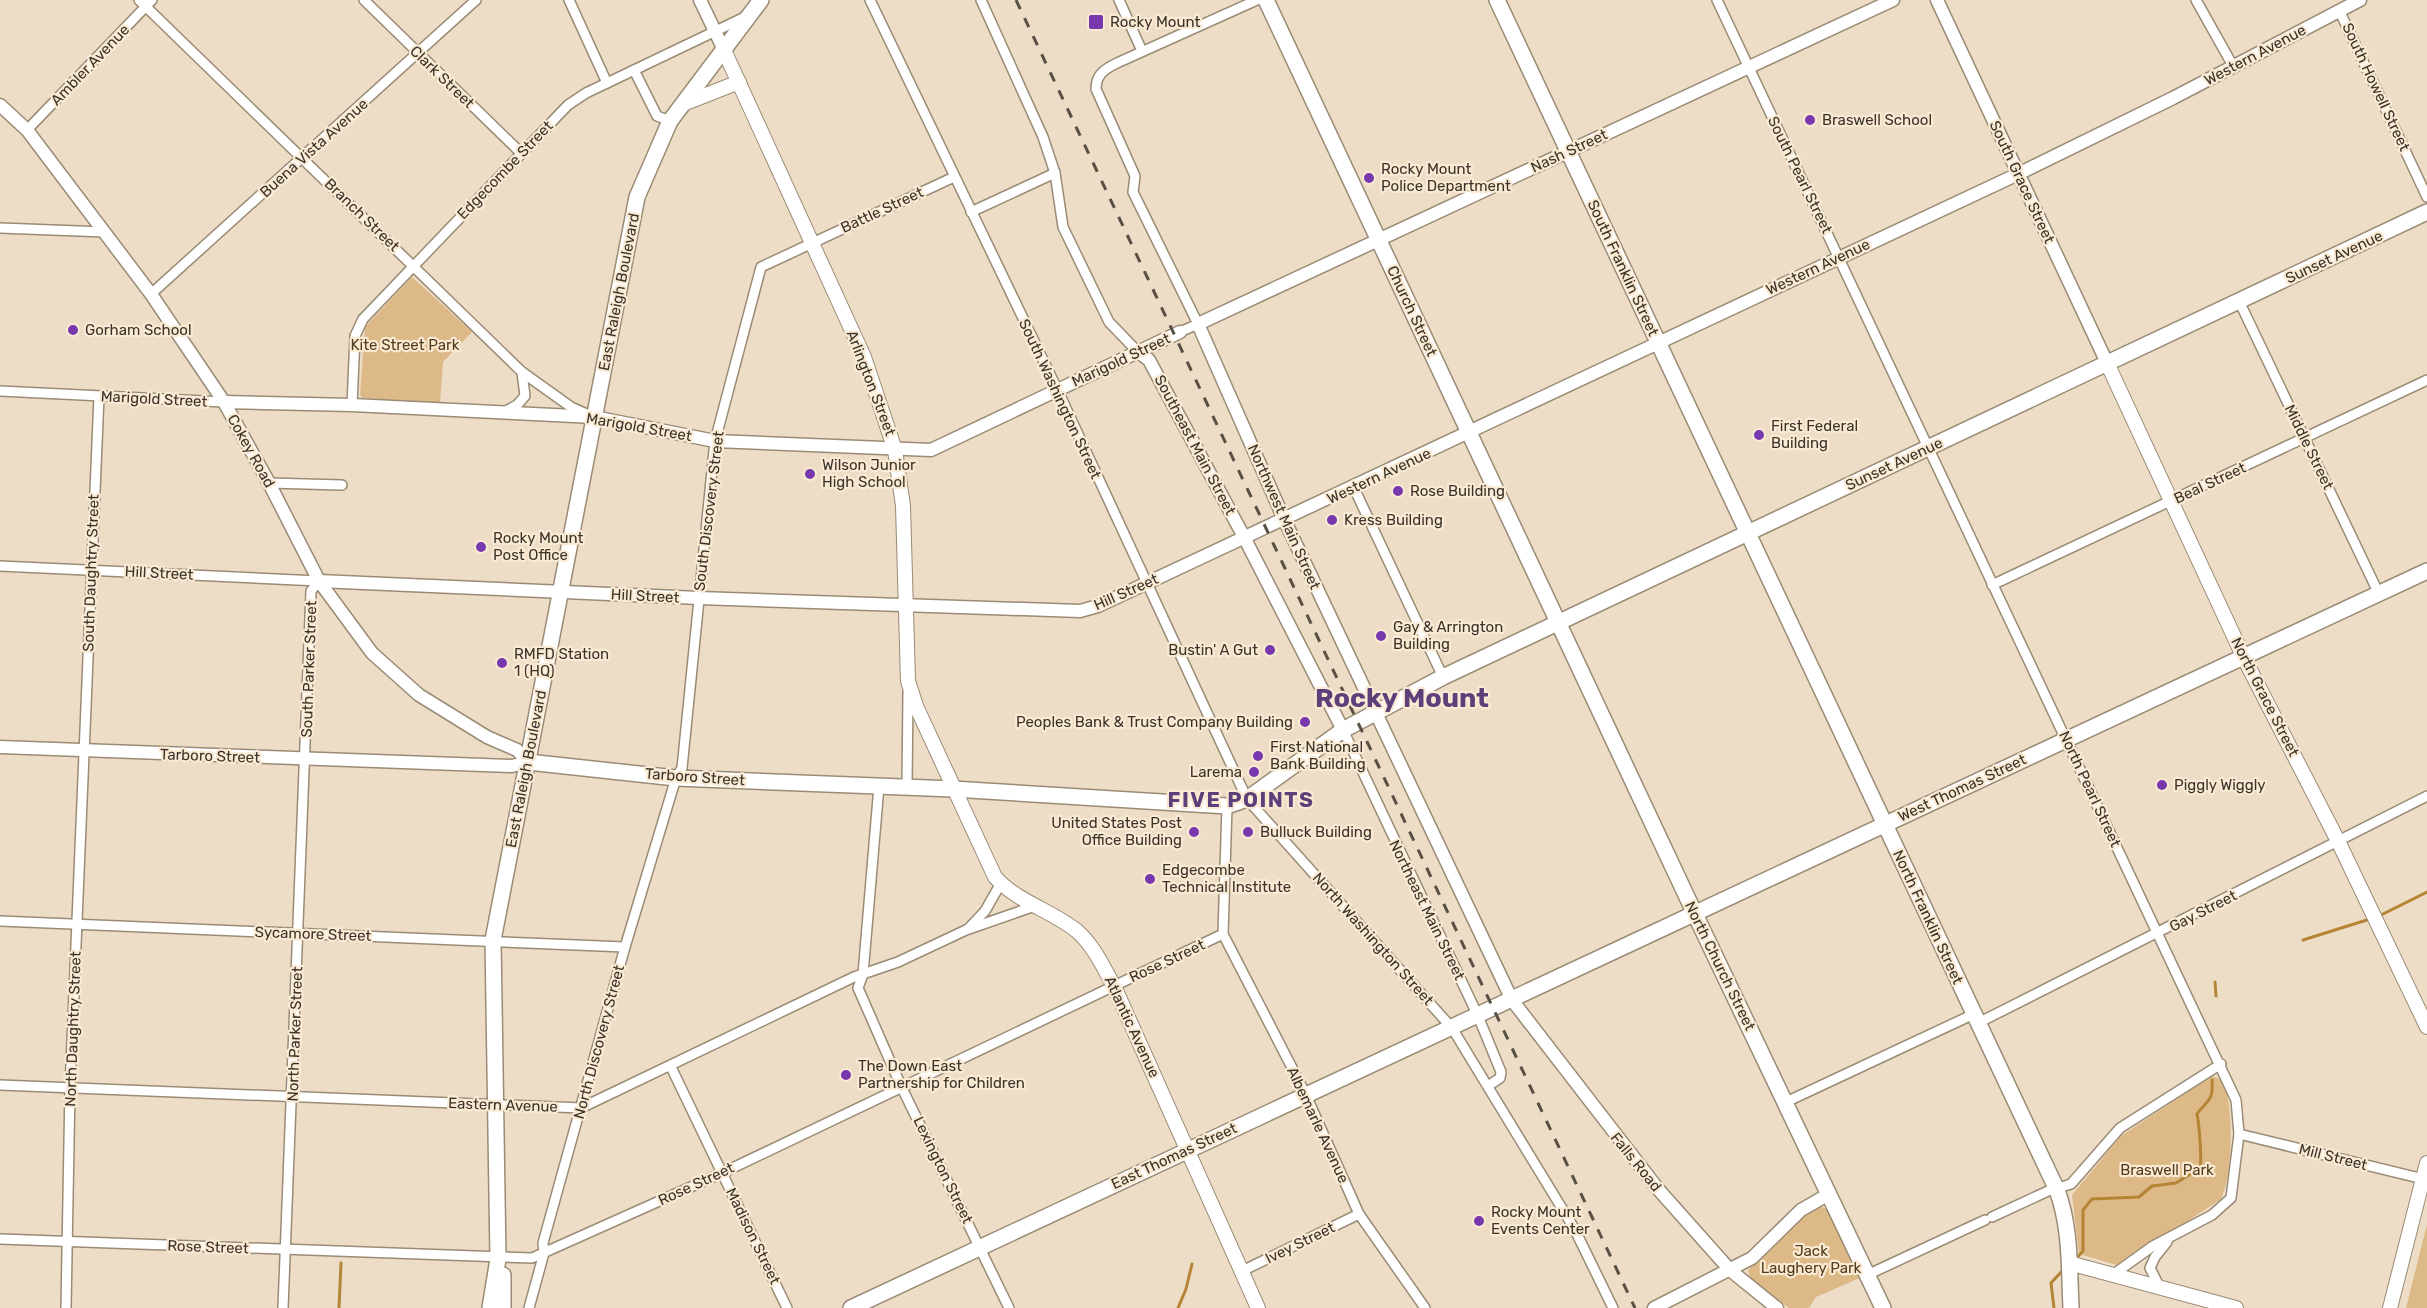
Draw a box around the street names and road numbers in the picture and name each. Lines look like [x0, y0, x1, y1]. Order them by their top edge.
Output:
street label: South Howell Street [2338, 20, 2414, 154]
street label: Ambler Avenue [47, 21, 133, 109]
street label: Western Avenue [2201, 21, 2309, 89]
street label: Clark Street [406, 42, 478, 112]
street label: Buena Vista Avenue [256, 95, 372, 201]
street label: South Pearl Street [1764, 113, 1836, 237]
street label: Edgecombe Street [453, 117, 557, 223]
street label: South Grace Street [1986, 118, 2058, 246]
street label: Nash Street [1528, 125, 1610, 177]
street label: Branch Street [321, 175, 403, 255]
street label: Battle Street [838, 183, 926, 237]
street label: South Franklin Street [1584, 197, 1663, 339]
street label: East Raleigh Boulevard [595, 212, 643, 372]
street label: Sunset Avenue [2283, 227, 2385, 287]
street label: Western Avenue [1763, 235, 1873, 299]
street label: Church Street [1383, 263, 1441, 359]
street label: South Washington Street [1015, 316, 1105, 482]
street label: Arlington Street [843, 328, 899, 438]
street label: Marigold Street [1069, 329, 1173, 391]
street label: Southeast Main Street [1150, 372, 1240, 518]
street label: Marigold Street [100, 387, 208, 411]
street label: Middle Street [2281, 401, 2337, 493]
street label: Marigold Street [585, 409, 693, 445]
street label: Cokey Road [223, 411, 279, 491]
street label: South Discovery Street [690, 430, 728, 592]
street label: Sunset Avenue [1843, 434, 1945, 494]
street label: Northwest Main Street [1244, 442, 1324, 592]
street label: Western Avenue [1324, 444, 1434, 508]
street label: Beal Street [2171, 458, 2249, 508]
street label: South Daughtry Street [79, 494, 103, 652]
street label: Hill Street [124, 562, 194, 584]
street label: Hill Street [1091, 570, 1161, 614]
street label: Hill Street [610, 585, 680, 607]
street label: South Parker Street [298, 600, 320, 738]
street label: North Grace Street [2227, 634, 2303, 760]
street label: East Raleigh Boulevard [502, 689, 550, 849]
street label: North Pearl Street [2055, 728, 2125, 850]
street label: Tarboro Street [160, 745, 260, 767]
street label: West Thomas Street [1895, 750, 2029, 826]
street label: Tarboro Street [644, 765, 746, 789]
street label: Northeast Main Street [1385, 837, 1469, 983]
street label: North Franklin Street [1889, 847, 1967, 987]
street label: North Washington Street [1309, 869, 1437, 1009]
street label: Gay Street [2166, 886, 2240, 936]
street label: North Church Street [1681, 898, 1759, 1034]
street label: Sycamore Street [254, 923, 372, 945]
street label: Rose Street [1126, 936, 1208, 986]
street label: North Daughtry Street [61, 951, 85, 1107]
street label: North Discovery Street [570, 963, 628, 1121]
street label: North Parker Street [284, 966, 306, 1102]
street label: Atlantic Avenue [1101, 973, 1163, 1081]
street label: Albemarle Avenue [1283, 1064, 1353, 1186]
street label: Eastern Avenue [448, 1094, 558, 1116]
street label: Lexington Street [909, 1114, 977, 1227]
street label: East Thomas Street [1108, 1119, 1240, 1193]
street label: Falls Road [1607, 1129, 1665, 1195]
street label: Mill Street [2297, 1140, 2369, 1174]
street label: Rose Street [655, 1159, 737, 1209]
street label: Madison Street [722, 1185, 784, 1287]
street label: Ivey Street [1262, 1218, 1338, 1268]
street label: Rose Street [167, 1237, 249, 1257]

